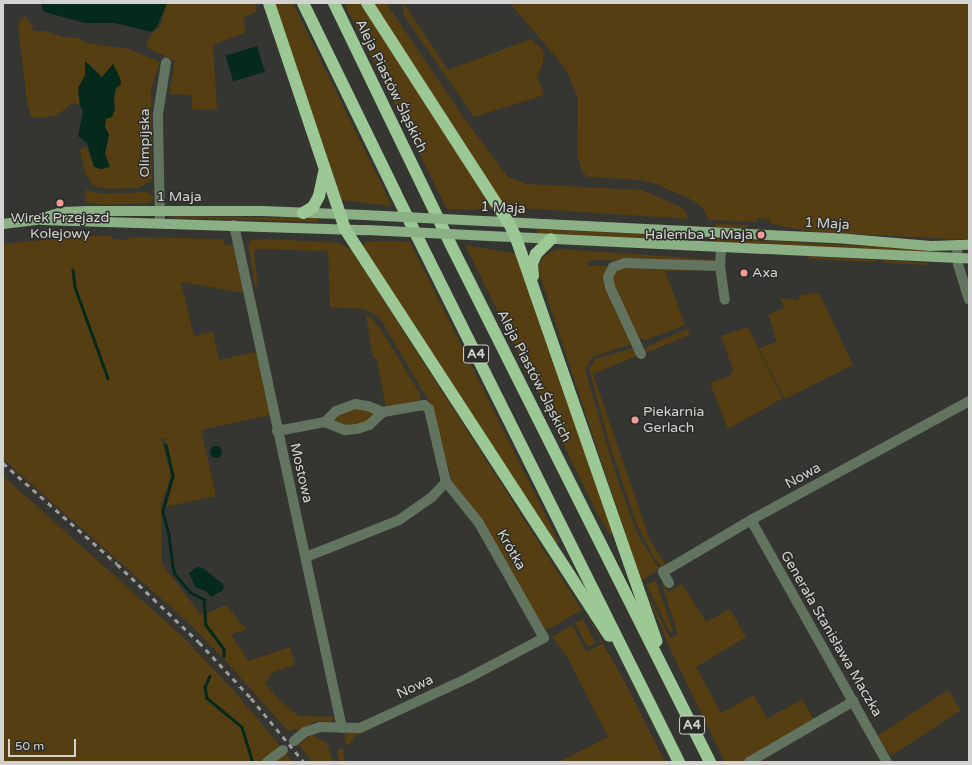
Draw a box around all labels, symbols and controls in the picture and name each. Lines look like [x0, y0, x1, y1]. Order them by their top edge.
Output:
street label: Aleja Piastów Śląskich [351, 17, 431, 155]
street label: Olimpijska [137, 108, 153, 178]
street label: 1 Maja [156, 189, 202, 205]
marker: Wirek Przejazd Kolejowy [55, 198, 65, 208]
street label: 1 Maja [480, 198, 526, 218]
place label: Wirek Przejazd Kolejowy [11, 210, 109, 242]
street label: 1 Maja [804, 214, 850, 234]
place label: Halemba 1 Maja [645, 227, 753, 243]
marker: Halemba 1 Maja [756, 230, 766, 240]
place label: Axa [752, 265, 778, 281]
marker: Axa [739, 268, 749, 278]
street label: Aleja Piastów Śląskich [493, 307, 575, 445]
road number: A4 [463, 343, 489, 365]
place label: Piekarnia Gerlach [643, 404, 704, 436]
marker: Piekarnia Gerlach [630, 415, 640, 425]
street label: Mostowa [286, 441, 316, 505]
street label: Nowa [782, 459, 824, 493]
street label: Krótka [493, 527, 529, 573]
street label: Generała Stanisława Maczka [777, 548, 885, 720]
street label: Nowa [394, 671, 436, 703]
road number: A4 [679, 714, 705, 736]
scale bar [10, 731, 78, 757]
text: 50 m [15, 739, 44, 753]

